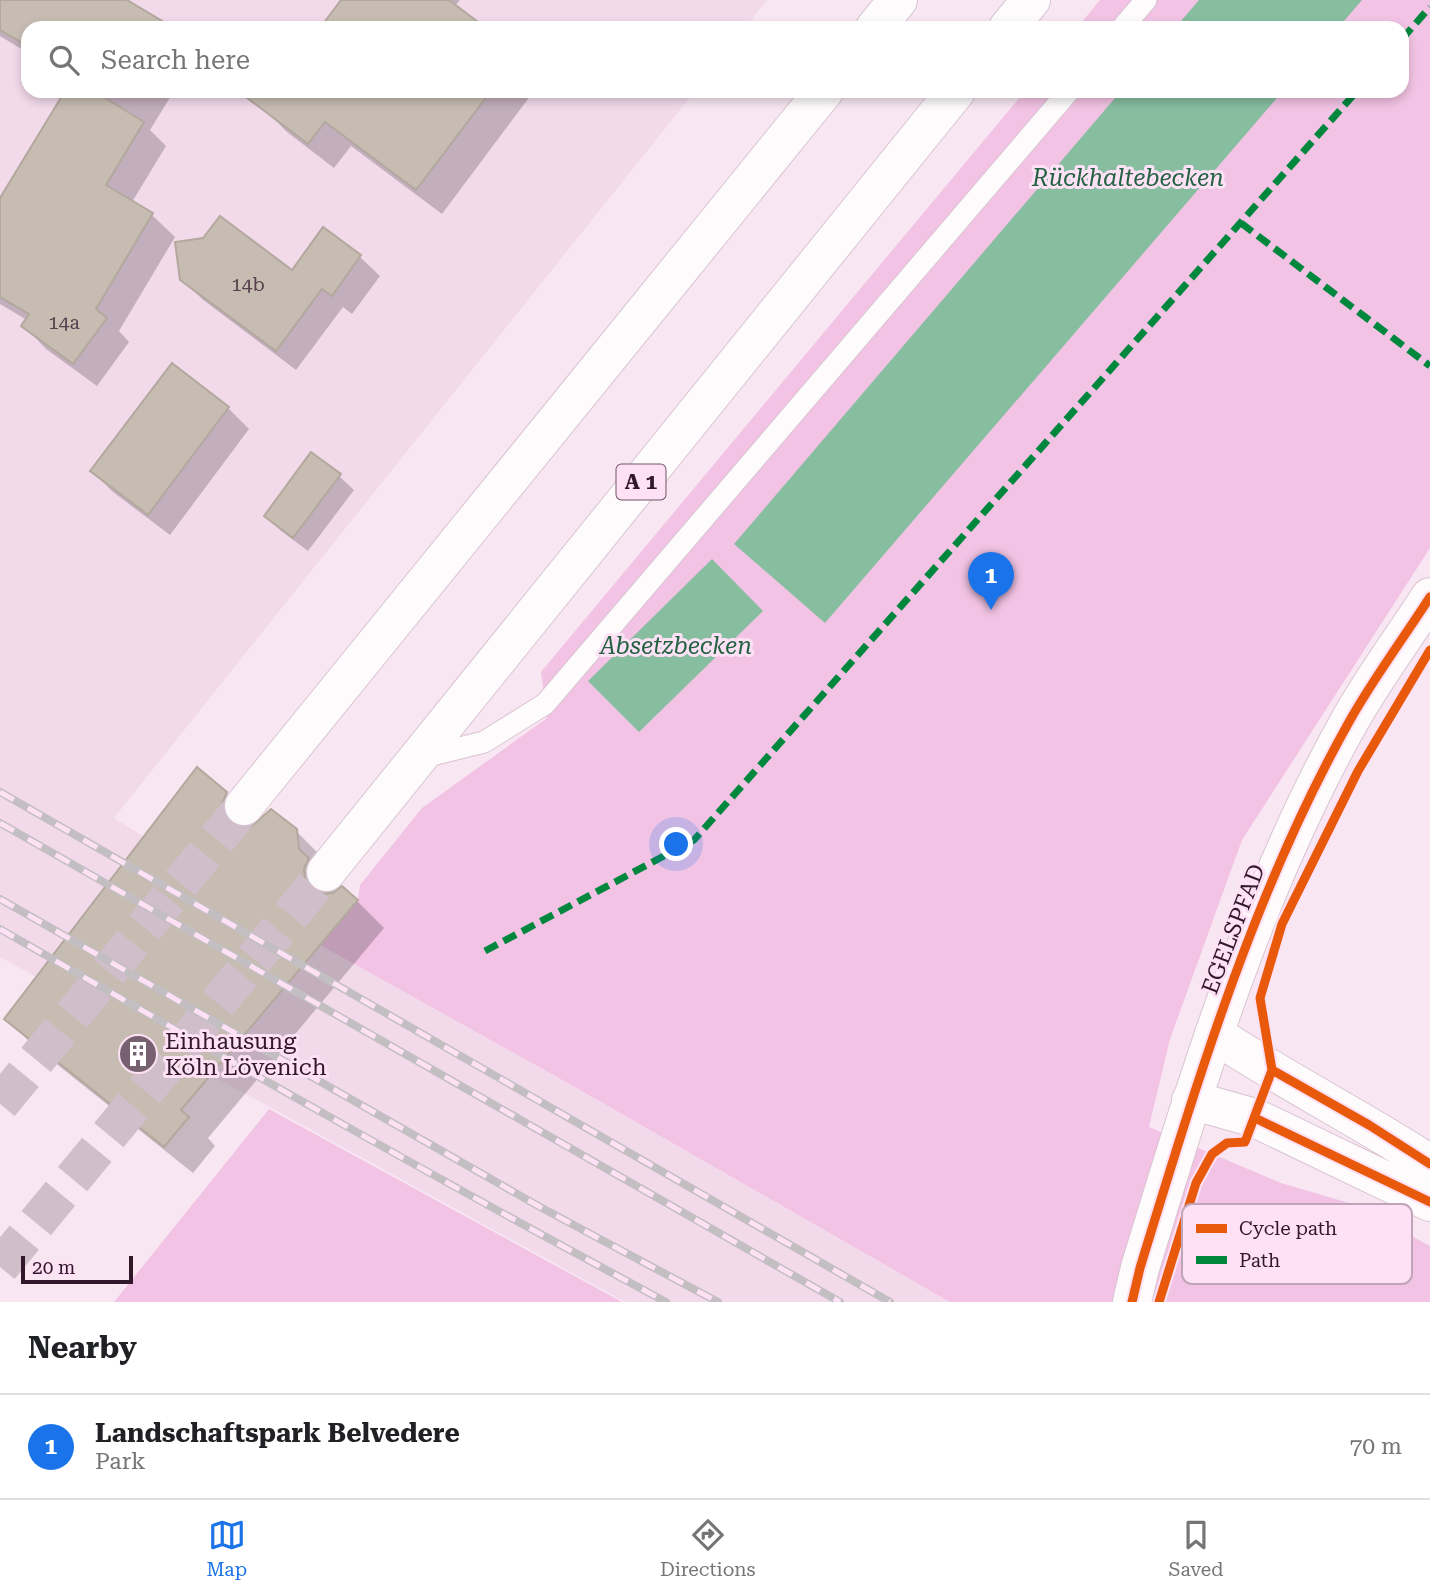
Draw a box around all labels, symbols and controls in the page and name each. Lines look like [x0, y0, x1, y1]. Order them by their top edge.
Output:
search box [21, 21, 1409, 98]
icon: search [45, 41, 83, 79]
text: Search here [101, 45, 250, 75]
water label: Rückhaltebecken [1031, 164, 1224, 192]
house number: 14b [231, 273, 265, 296]
house number: 14a [48, 311, 80, 334]
road number: A 1 [616, 464, 666, 500]
pin: 1 [968, 552, 1014, 610]
water label: Absetzbecken [598, 632, 752, 660]
your location [659, 827, 693, 861]
street label: EGELSPFAD [1196, 860, 1271, 998]
place label: Einhausung Köln Lövenich [165, 1028, 327, 1081]
building icon: Einhausung Köln Lövenich [117, 1033, 159, 1075]
legend [1182, 1204, 1412, 1284]
text: Cycle path [1239, 1217, 1337, 1240]
text: Path [1239, 1249, 1280, 1272]
scale bar [21, 1253, 133, 1285]
text: 20 m [32, 1256, 75, 1279]
text: Nearby [28, 1330, 137, 1365]
text: Landschaftspark Belvedere [95, 1418, 460, 1448]
text: 1 [45, 1433, 57, 1460]
text: 70 m [1349, 1433, 1402, 1460]
text: Park [95, 1448, 146, 1475]
tab: Map [206, 1516, 247, 1581]
tab: Directions [660, 1516, 756, 1581]
tab: Saved [1168, 1516, 1224, 1581]

